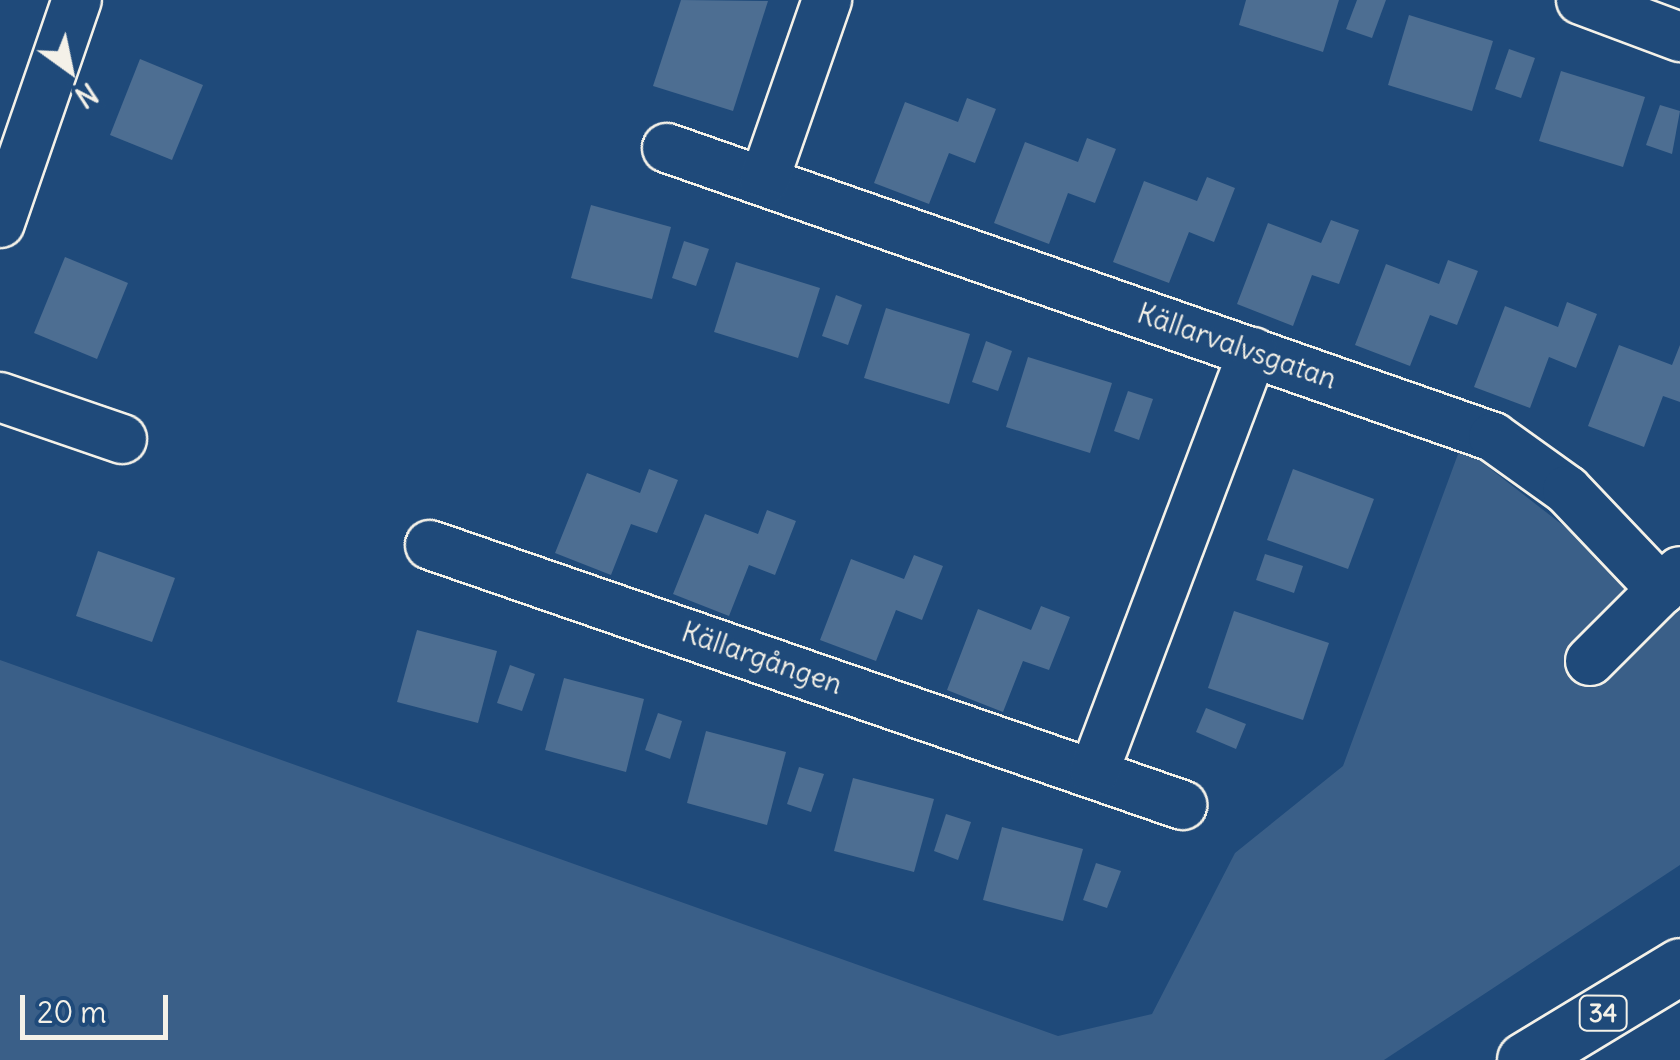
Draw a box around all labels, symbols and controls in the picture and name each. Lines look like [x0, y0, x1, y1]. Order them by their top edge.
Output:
north arrow [20, 20, 120, 120]
text: N [68, 75, 104, 116]
street label: Källarvalvsgatan [1133, 296, 1341, 396]
street label: Källargången [677, 615, 847, 701]
scale bar [25, 975, 172, 1037]
text: 20 m [37, 993, 107, 1031]
road number: 34 [1578, 993, 1628, 1033]

